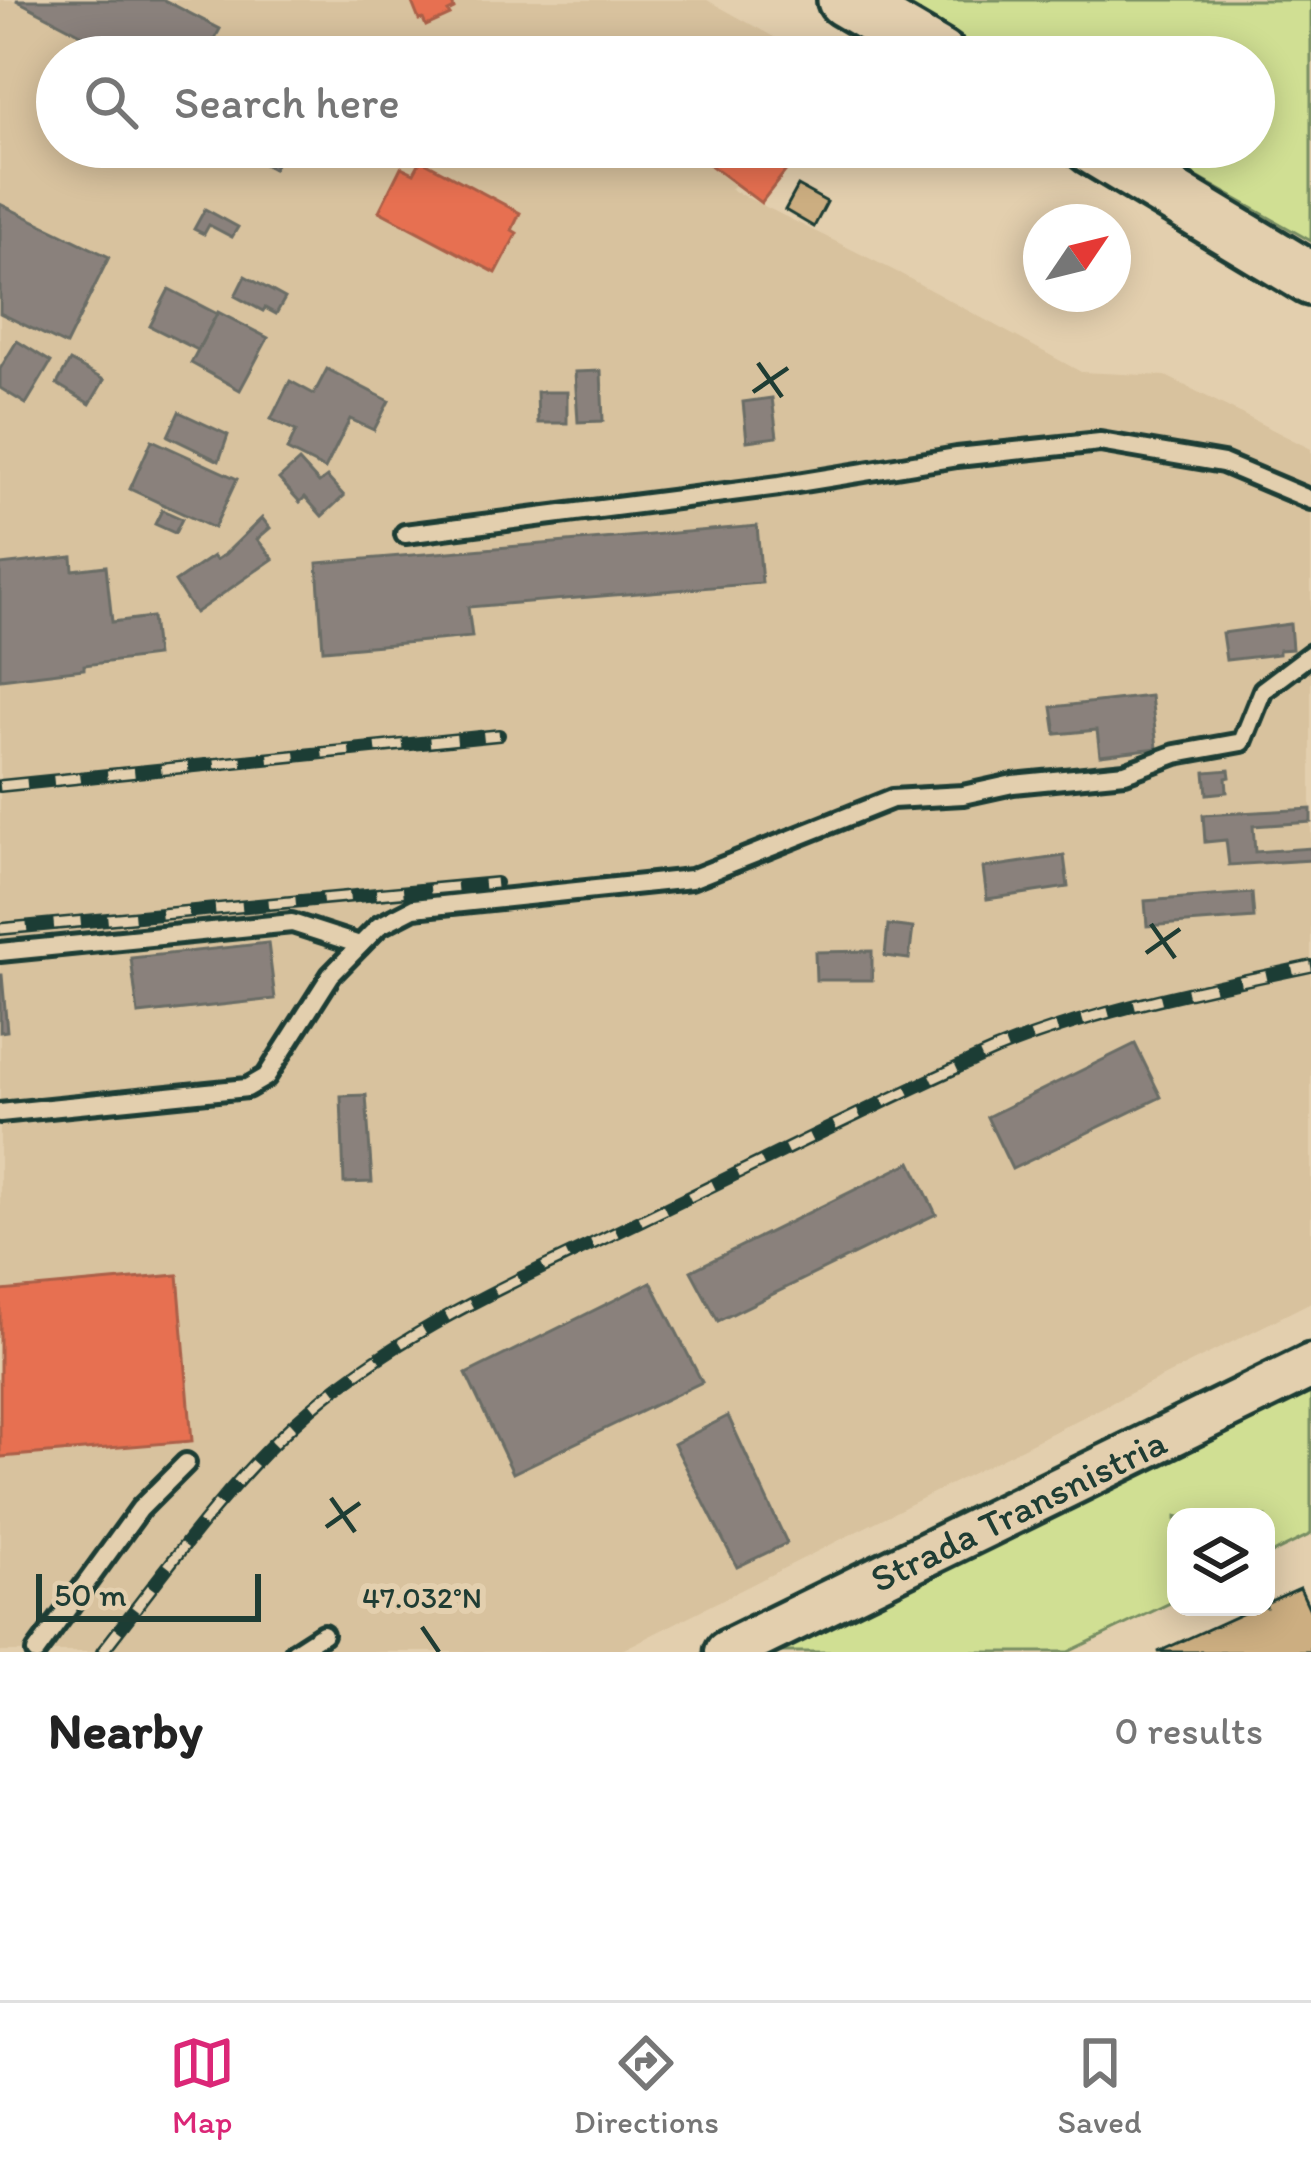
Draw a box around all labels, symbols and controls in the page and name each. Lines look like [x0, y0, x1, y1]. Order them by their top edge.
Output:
search box [36, 36, 1275, 168]
icon: search [78, 69, 144, 135]
text: Search here [174, 75, 400, 129]
north arrow [1023, 204, 1131, 312]
street label: Strada Transnistria [862, 1418, 1174, 1602]
map controls [1167, 1508, 1275, 1616]
button: layers [1167, 1508, 1275, 1616]
scale bar [36, 1568, 261, 1621]
text: 50 m [54, 1575, 127, 1614]
text: 47.032°N [362, 1579, 482, 1616]
text: Nearby [48, 1700, 203, 1761]
text: 0 results [1114, 1707, 1263, 1754]
tab: Map [169, 2030, 235, 2141]
tab: Directions [574, 2030, 719, 2141]
tab: Saved [1058, 2030, 1142, 2141]

